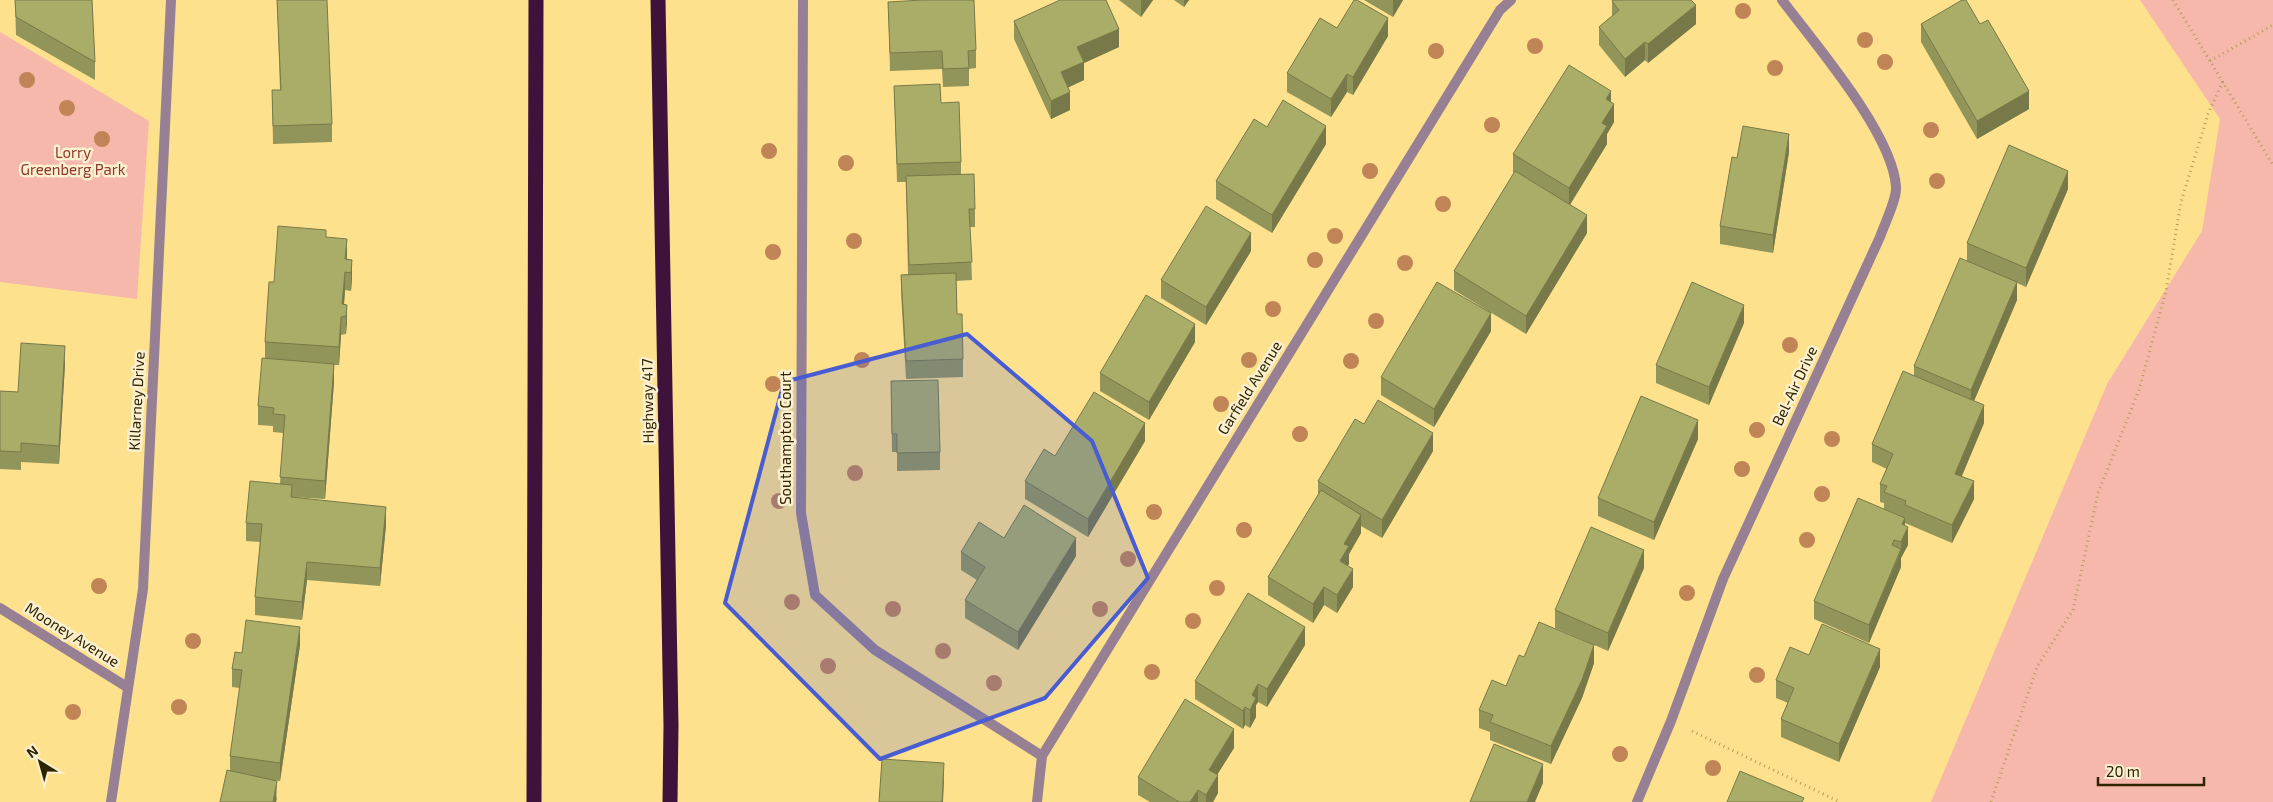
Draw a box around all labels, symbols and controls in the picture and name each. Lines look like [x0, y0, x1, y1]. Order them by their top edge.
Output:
park label: Lorry Greenberg Park [20, 143, 126, 178]
street label: Garfield Avenue [1213, 337, 1285, 438]
street label: Bel-Air Drive [1768, 343, 1820, 428]
street label: Killarney Drive [124, 351, 148, 451]
street label: Highway 417 [637, 358, 657, 444]
street label: Southampton Court [776, 371, 794, 505]
street label: Mooney Avenue [22, 598, 123, 670]
north arrow [15, 737, 65, 787]
text: N [23, 741, 41, 761]
scale bar [2098, 754, 2204, 786]
text: 20 m [2106, 762, 2140, 780]

